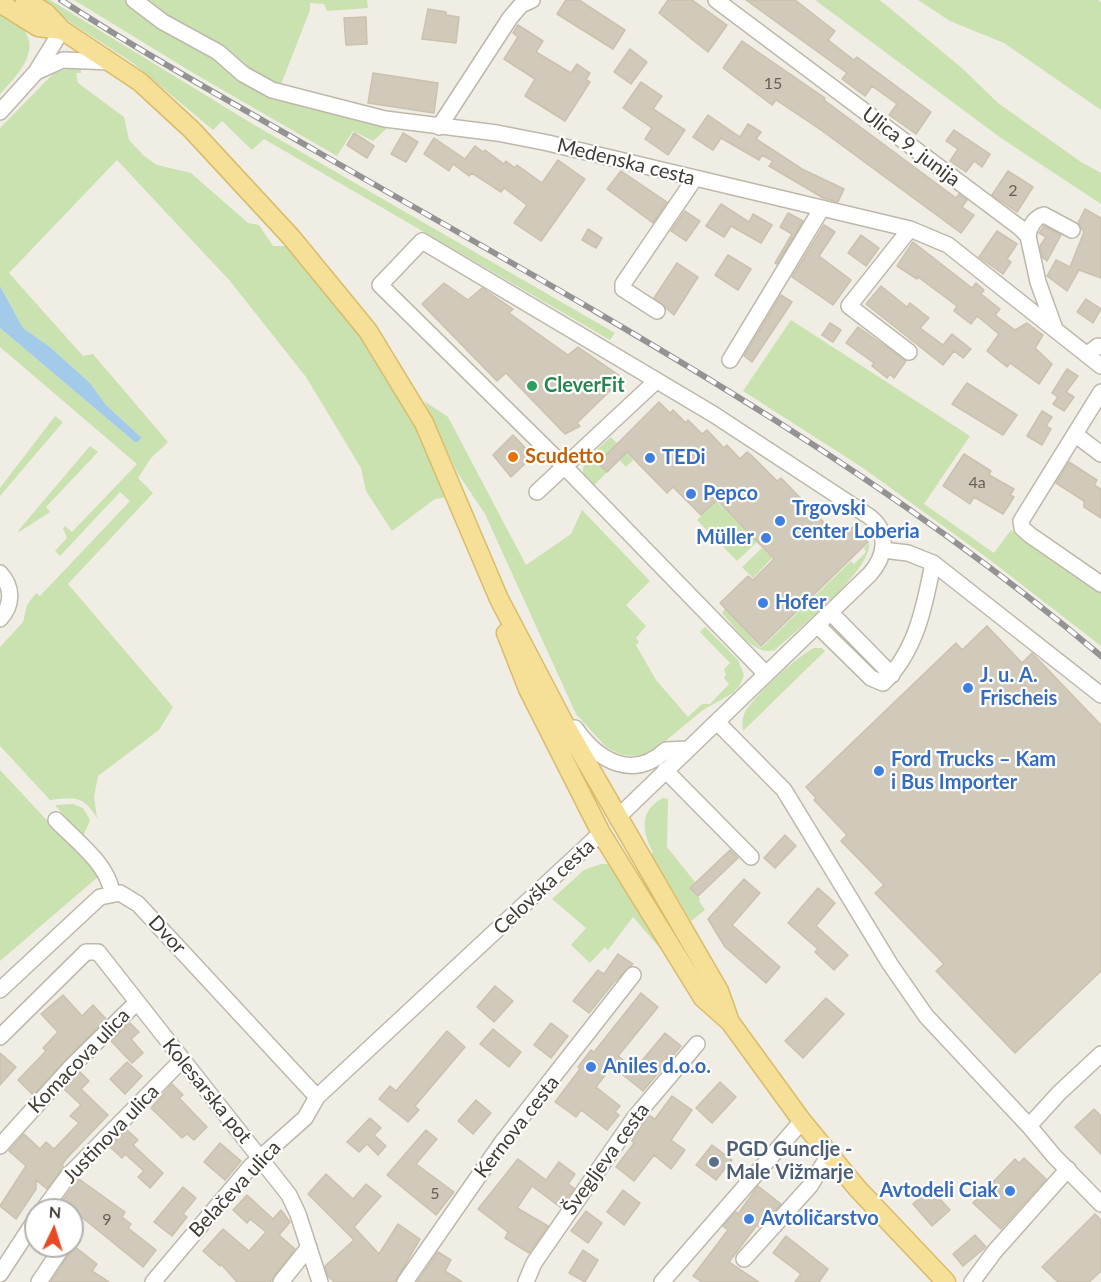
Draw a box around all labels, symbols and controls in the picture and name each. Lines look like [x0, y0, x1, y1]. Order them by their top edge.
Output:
house number: 15 [764, 74, 782, 94]
street label: Ulica 9. junija [857, 102, 965, 192]
street label: Medenska cesta [555, 133, 697, 191]
house number: 2 [1008, 181, 1018, 201]
place label: CleverFit [544, 374, 625, 398]
marker: CleverFit [525, 379, 539, 393]
place label: Scudetto [525, 445, 604, 469]
place label: TEDi [662, 446, 706, 470]
marker: Scudetto [506, 450, 520, 464]
marker: TEDi [643, 451, 657, 465]
house number: 4a [968, 473, 986, 493]
place label: Pepco [703, 482, 758, 506]
marker: Pepco [684, 487, 698, 501]
place label: Trgovski center Loberia [792, 497, 920, 544]
marker: Trgovski center Loberia [773, 514, 787, 528]
place label: Müller [696, 526, 754, 550]
marker: Müller [759, 531, 773, 545]
place label: Hofer [775, 591, 826, 615]
marker: Hofer [756, 596, 770, 610]
place label: J. u. A. Frischeis [980, 664, 1057, 711]
marker: J. u. A. Frischeis [961, 681, 975, 695]
place label: Ford Trucks – Kam i Bus Importer [891, 748, 1056, 795]
marker: Ford Trucks – Kam i Bus Importer [872, 764, 886, 778]
street label: Celovška cesta [489, 834, 599, 940]
street label: Dvor [143, 911, 191, 959]
street label: Komacova ulica [23, 1004, 135, 1118]
street label: Kolesarska pot [157, 1034, 257, 1148]
place label: Aniles d.o.o. [603, 1055, 711, 1079]
marker: Aniles d.o.o. [584, 1060, 598, 1074]
street label: Kernova cesta [470, 1071, 564, 1183]
street label: Justinova ulica [58, 1080, 164, 1188]
street label: Švegljeva cesta [557, 1099, 655, 1219]
street label: Belačeva ulica [184, 1136, 286, 1242]
place label: PGD Gunclje - Male Vižmarje [726, 1138, 854, 1185]
marker: PGD Gunclje - Male Vižmarje [707, 1155, 721, 1169]
place label: Avtodeli Ciak [879, 1179, 998, 1203]
house number: 5 [430, 1184, 440, 1204]
marker: Avtodeli Ciak [1003, 1184, 1017, 1198]
north arrow [24, 1198, 84, 1258]
text: N [48, 1202, 62, 1221]
place label: Avtoličarstvo [761, 1207, 879, 1231]
house number: 9 [102, 1210, 112, 1230]
marker: Avtoličarstvo [742, 1212, 756, 1226]

